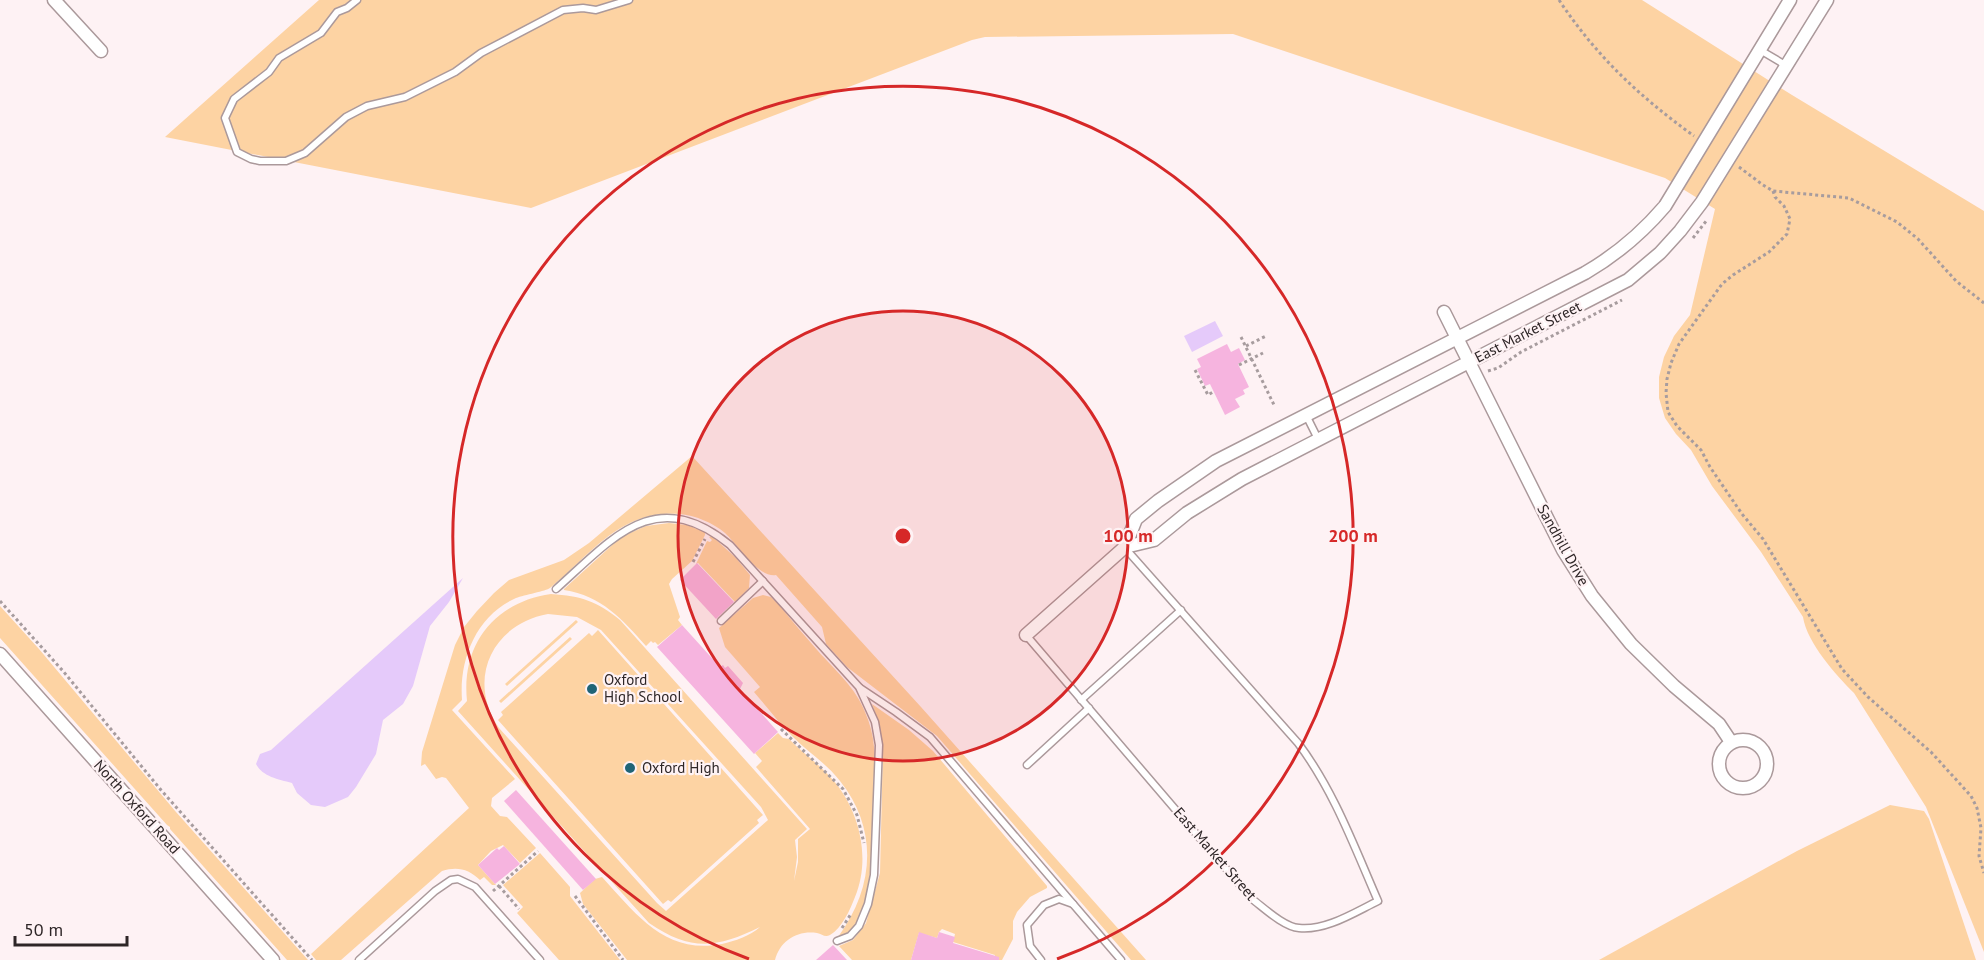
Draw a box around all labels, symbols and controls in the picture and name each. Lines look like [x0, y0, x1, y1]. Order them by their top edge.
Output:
street label: East Market Street [1471, 296, 1584, 367]
street label: Sandhill Drive [1533, 501, 1594, 589]
text: 100 m [1103, 524, 1153, 547]
text: 200 m [1328, 524, 1378, 547]
centre of rings [893, 526, 913, 546]
place label: Oxford High School [604, 670, 682, 706]
marker: Oxford High School [585, 682, 599, 696]
street label: North Oxford Road [90, 756, 185, 858]
place label: Oxford High [642, 758, 720, 777]
marker: Oxford High [623, 761, 637, 775]
street label: East Market Street [1170, 803, 1261, 904]
scale bar [15, 909, 128, 947]
text: 50 m [24, 918, 63, 941]

